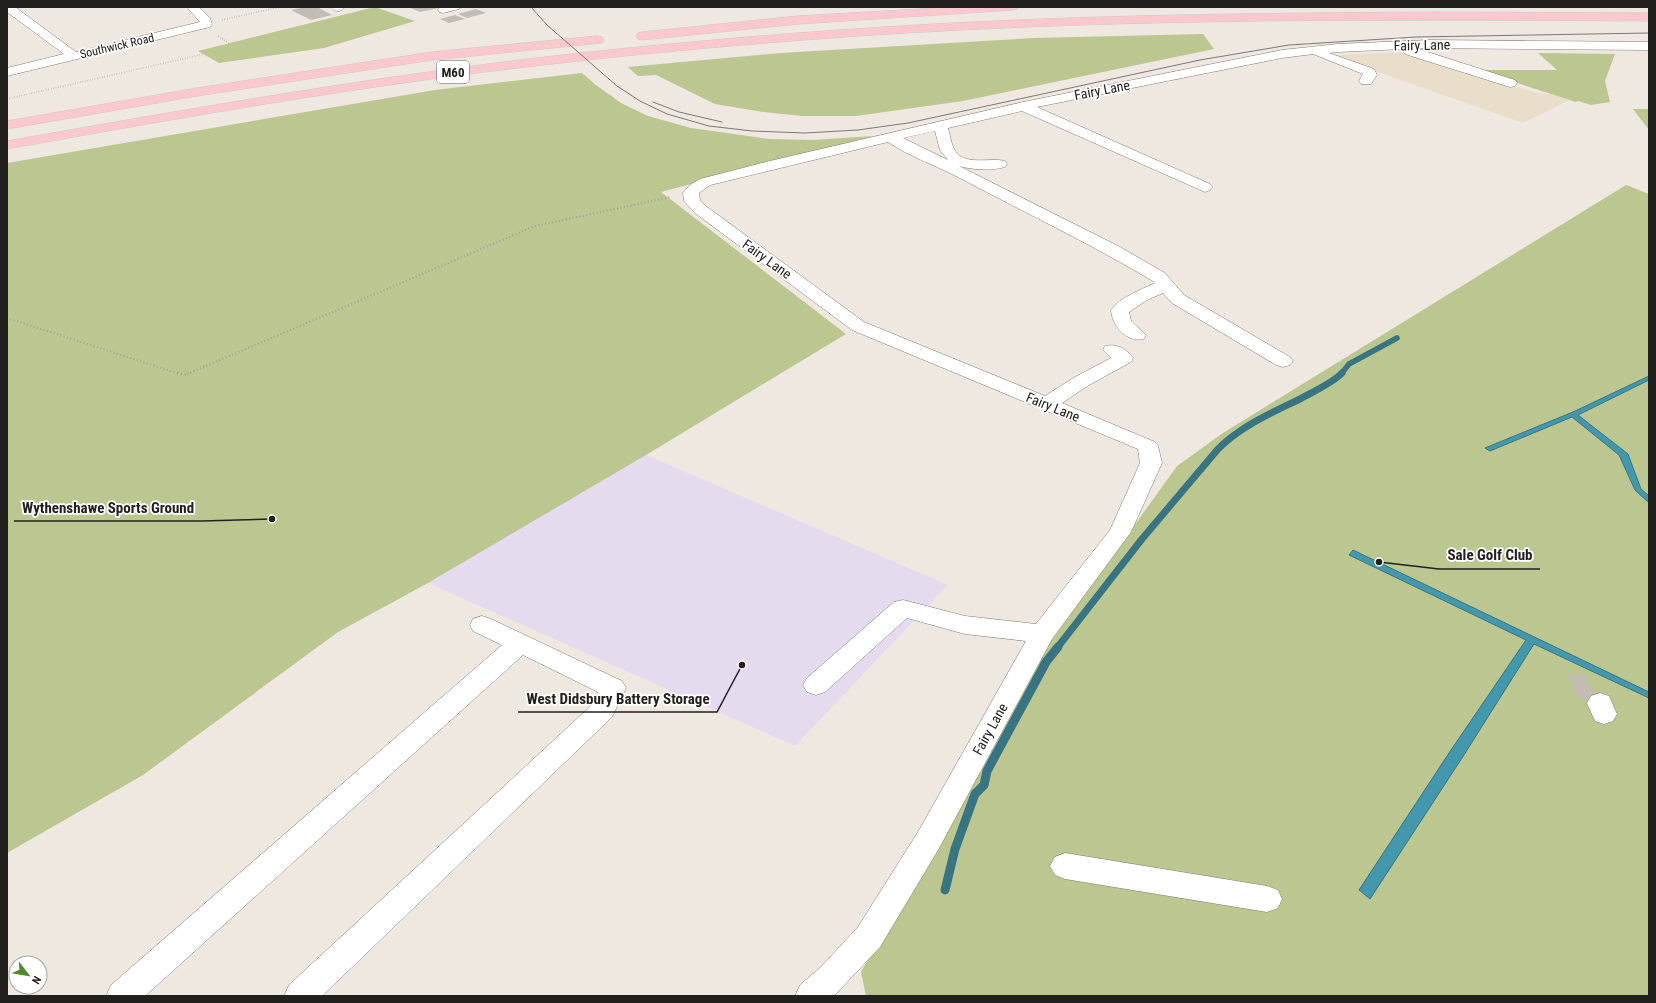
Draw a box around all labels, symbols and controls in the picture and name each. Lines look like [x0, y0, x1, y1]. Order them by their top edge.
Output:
street label: Southwick Road [79, 31, 156, 61]
street label: Fairy Lane [1394, 37, 1451, 53]
road number: M60 [437, 61, 469, 83]
street label: Fairy Lane [1073, 77, 1132, 103]
street label: Fairy Lane [739, 236, 795, 282]
street label: Fairy Lane [1024, 389, 1083, 425]
callout: Wythenshawe Sports Ground [14, 494, 202, 521]
text: Wythenshawe Sports Ground [22, 499, 194, 517]
callout: Sale Golf Club [1439, 542, 1540, 569]
text: Sale Golf Club [1447, 546, 1533, 564]
callout: West Didsbury Battery Storage [518, 685, 717, 712]
text: West Didsbury Battery Storage [526, 690, 710, 708]
street label: Fairy Lane [969, 700, 1011, 758]
north arrow [8, 955, 48, 995]
text: N [29, 974, 43, 986]

